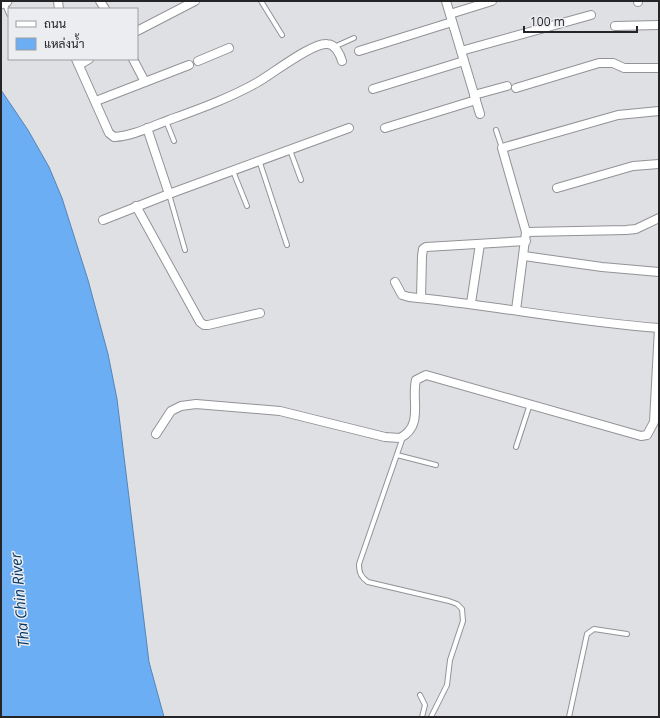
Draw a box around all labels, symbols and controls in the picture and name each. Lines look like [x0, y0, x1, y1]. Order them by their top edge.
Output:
legend [8, 8, 138, 60]
scale bar [524, 8, 637, 34]
text: 100 m [530, 13, 565, 30]
text: ถนน [44, 15, 67, 32]
text: แหล่งน้ำ [44, 33, 84, 52]
water label: Tha Chin River [5, 551, 33, 648]

